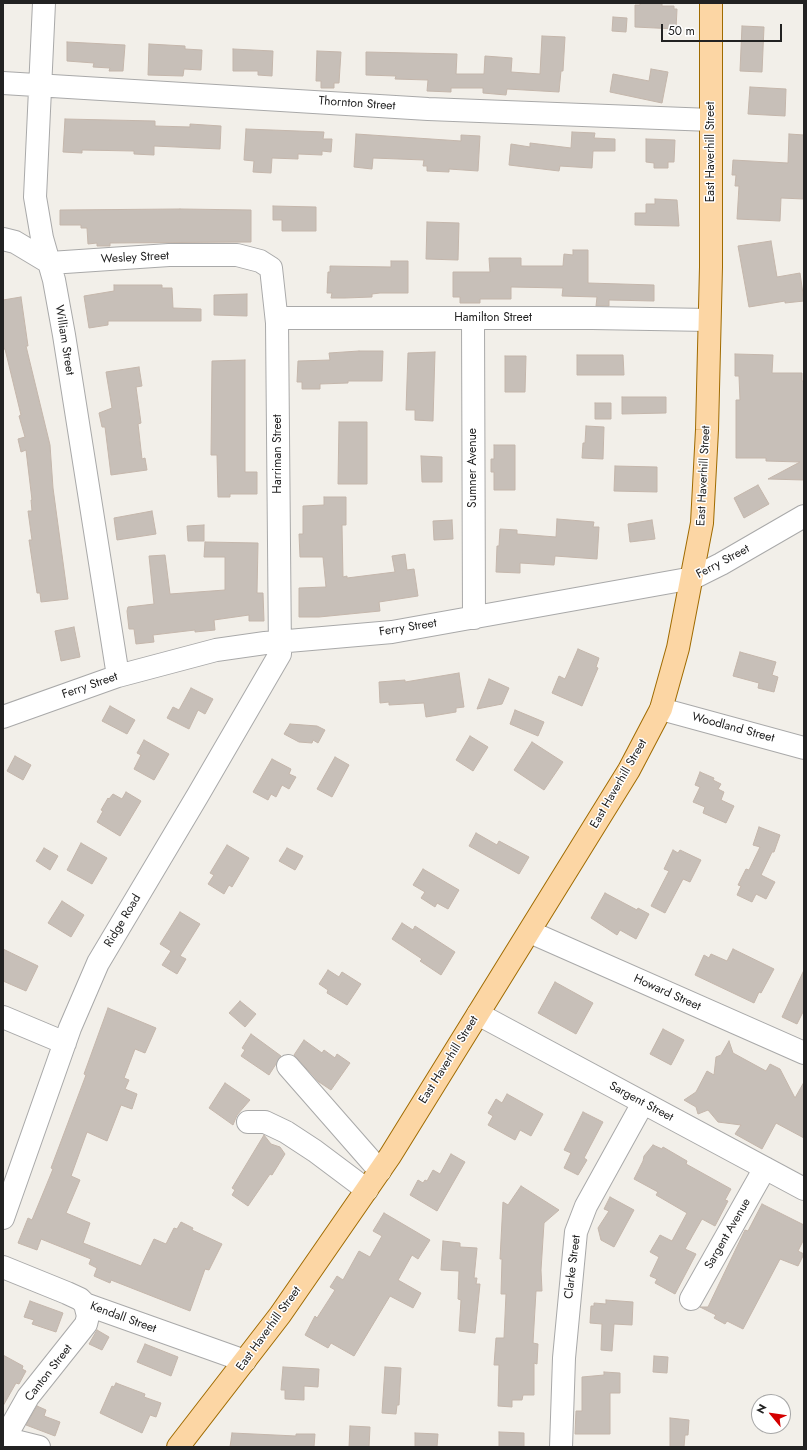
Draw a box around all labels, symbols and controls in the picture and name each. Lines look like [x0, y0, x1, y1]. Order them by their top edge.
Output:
scale bar [663, 16, 784, 42]
text: 50 m [668, 22, 695, 40]
street label: Thornton Street [318, 94, 396, 114]
street label: East Haverhill Street [704, 102, 718, 202]
street label: Wesley Street [101, 249, 169, 267]
street label: William Street [51, 304, 77, 376]
street label: Hamilton Street [454, 311, 532, 325]
street label: Harriman Street [271, 414, 285, 494]
street label: East Haverhill Street [694, 425, 714, 527]
street label: Sumner Avenue [466, 428, 480, 508]
street label: Ferry Street [694, 542, 752, 582]
street label: Ferry Street [378, 616, 438, 640]
street label: Ferry Street [60, 670, 120, 702]
street label: Woodland Street [690, 710, 776, 746]
street label: East Haverhill Street [588, 737, 650, 831]
street label: Ridge Road [102, 892, 144, 950]
street label: Howard Street [631, 972, 703, 1014]
street label: East Haverhill Street [416, 1014, 482, 1106]
street label: Sargent Street [606, 1079, 676, 1125]
street label: Sargent Avenue [702, 1196, 754, 1272]
street label: Clarke Street [562, 1234, 584, 1300]
street label: East Haverhill Street [234, 1284, 304, 1374]
street label: Kendall Street [88, 1299, 158, 1337]
street label: Canton Street [22, 1342, 76, 1404]
north arrow [751, 1394, 791, 1434]
text: N [752, 1401, 770, 1416]

